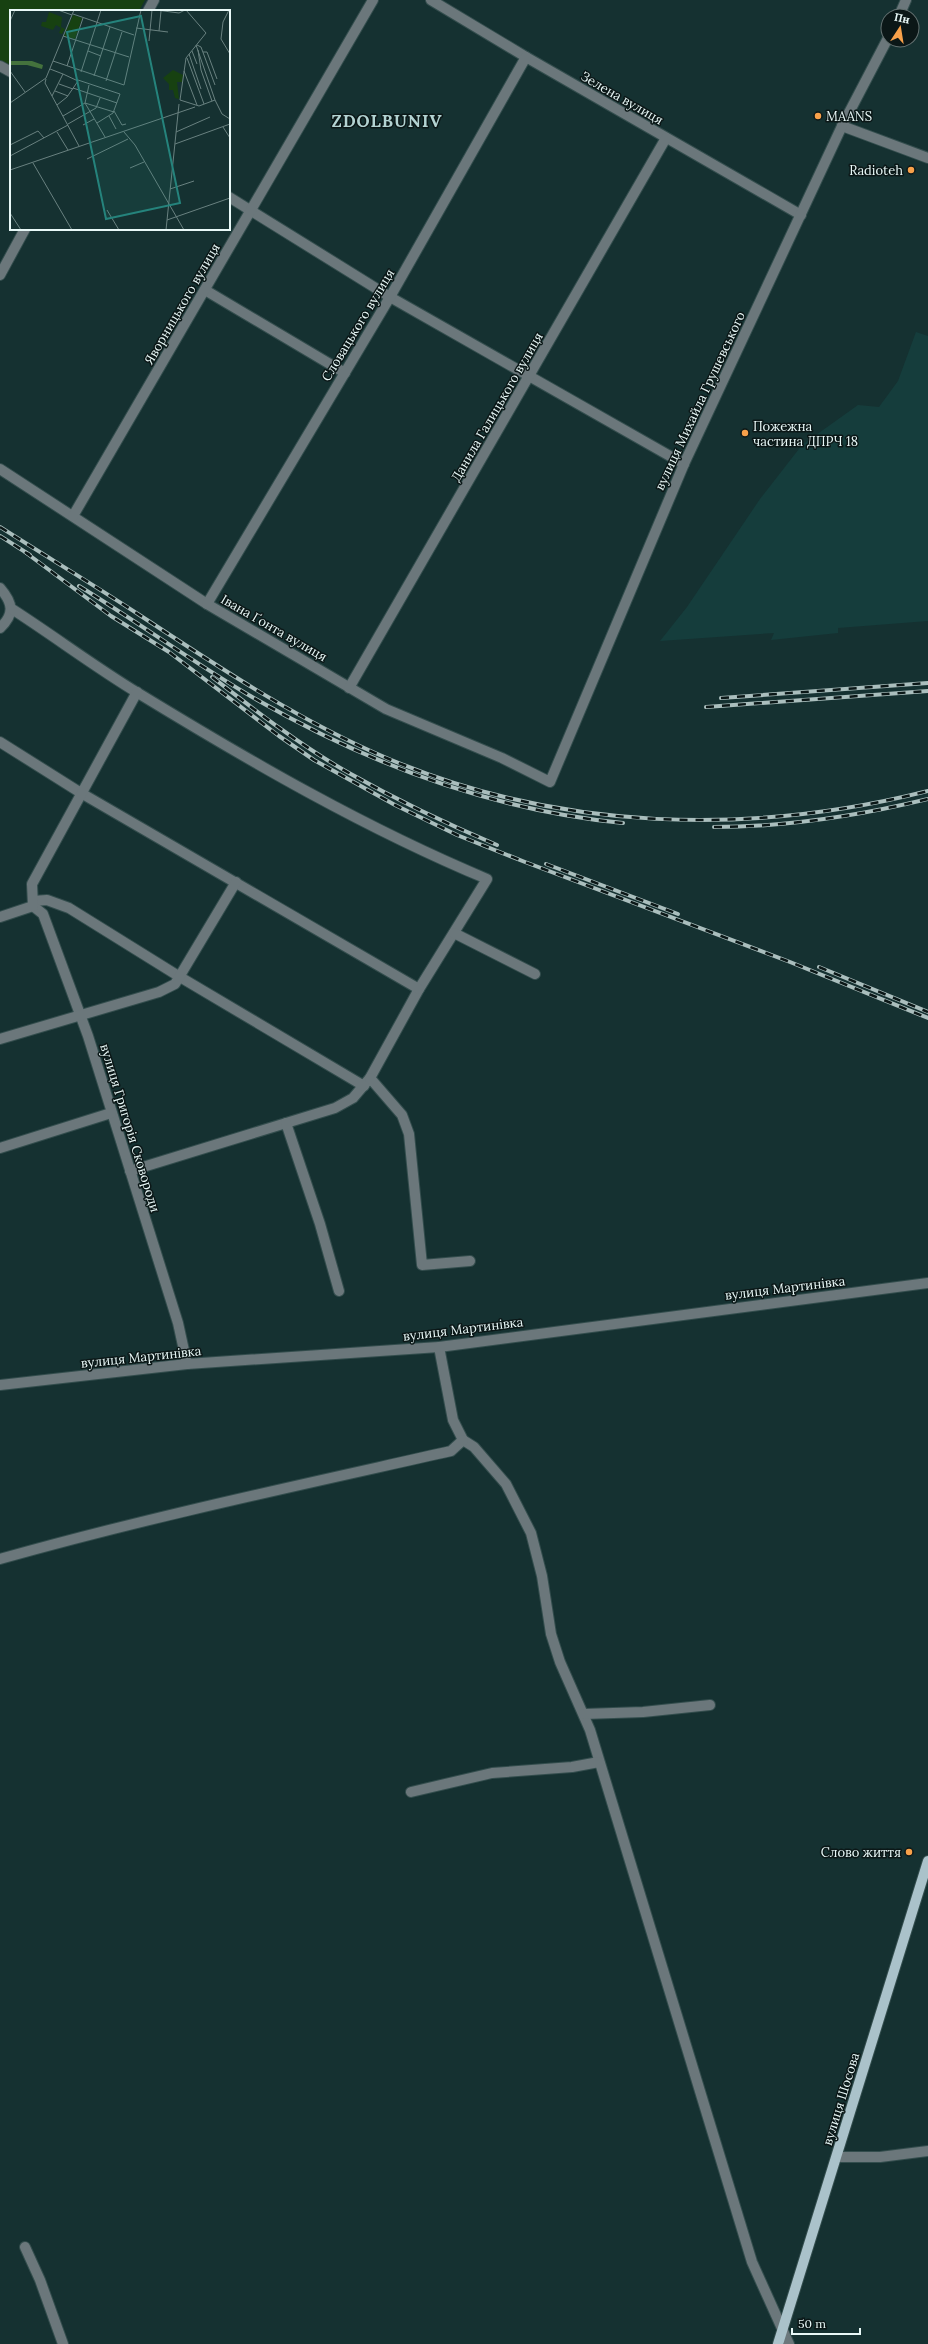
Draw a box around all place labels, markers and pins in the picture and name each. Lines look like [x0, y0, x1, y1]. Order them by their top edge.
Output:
place label: MAANS [826, 108, 872, 125]
marker: MAANS [813, 111, 823, 121]
place label: Radioteh [849, 162, 903, 179]
marker: Radioteh [906, 165, 916, 175]
place label: Пожежна частина ДПРЧ 18 [753, 418, 858, 450]
marker: Пожежна частина ДПРЧ 18 [740, 428, 750, 438]
place label: Слово життя [821, 1844, 901, 1861]
marker: Слово життя [904, 1847, 914, 1857]

